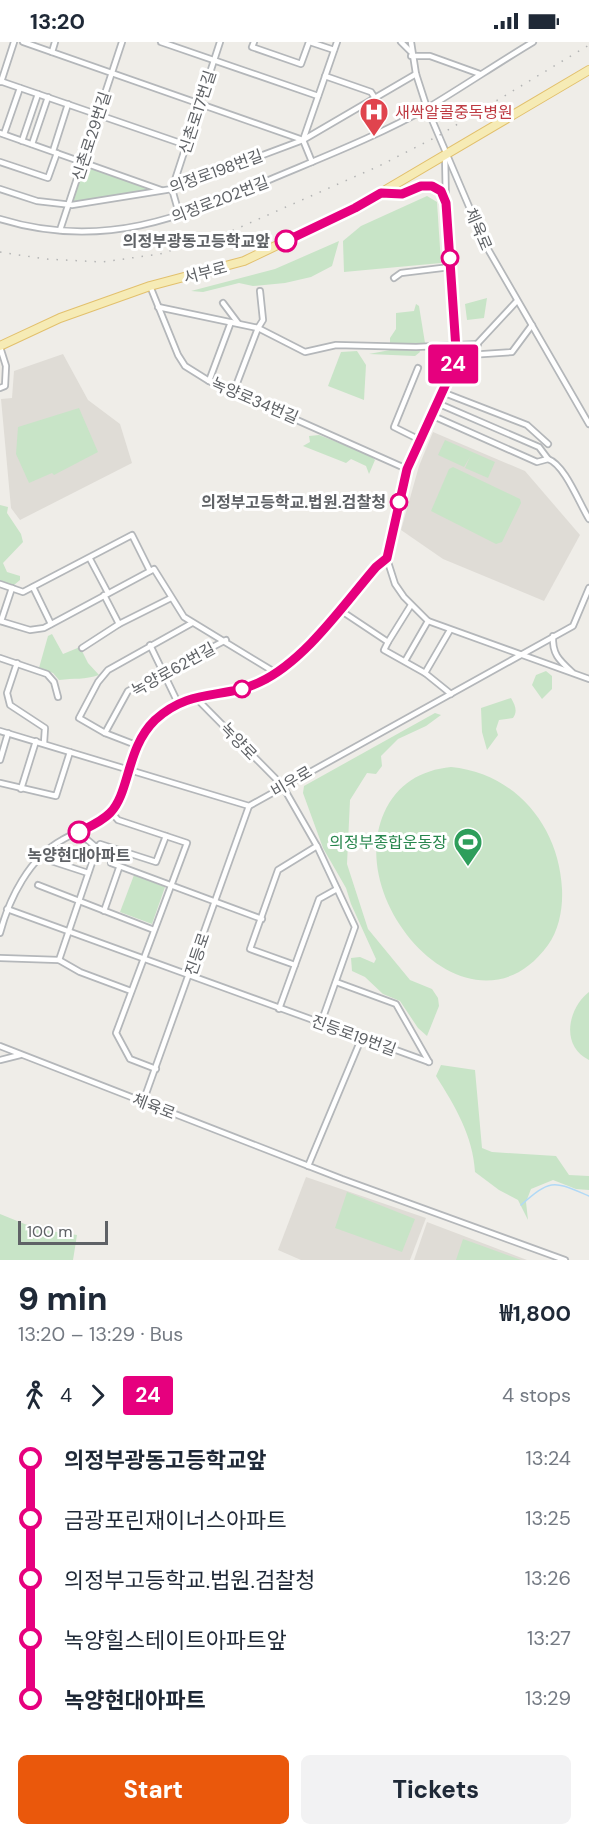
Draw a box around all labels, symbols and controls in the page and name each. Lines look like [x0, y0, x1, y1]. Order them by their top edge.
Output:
text: 13:20 [30, 7, 85, 36]
street label: 신촌로17번길 [174, 67, 221, 157]
street label: 신촌로29번길 [67, 89, 116, 183]
hospital icon: 새싹알콜중독병원 [358, 96, 390, 138]
place label: 새싹알콜중독병원 [395, 102, 513, 123]
street label: 의정로198번길 [166, 145, 266, 198]
street label: 의정로202번길 [168, 171, 272, 228]
street label: 체육로 [460, 205, 497, 254]
marker: 의정부광동고등학교앞 [275, 230, 297, 252]
place label: 의정부광동고등학교앞 [123, 231, 270, 252]
unlabelled marker [441, 249, 459, 267]
street label: 서부로 [181, 257, 229, 288]
line badge: 24 [426, 344, 480, 384]
text: 24 [440, 350, 466, 378]
street label: 녹양로34번길 [208, 373, 302, 428]
place label: 의정부고등학교.법원.검찰청 [201, 492, 386, 513]
marker: 의정부고등학교.법원.검찰청 [390, 493, 408, 511]
street label: 녹양로62번길 [128, 638, 219, 701]
unlabelled marker [233, 680, 251, 698]
street label: 녹양로 [216, 718, 262, 765]
street label: 비우로 [267, 761, 316, 802]
marker: 녹양현대아파트 [68, 821, 90, 843]
sports icon: 의정부종합운동장 [452, 826, 484, 868]
place label: 의정부종합운동장 [329, 832, 447, 853]
place label: 녹양현대아파트 [27, 845, 131, 866]
street label: 진등로 [180, 930, 215, 978]
street label: 진등로19번길 [309, 1010, 399, 1060]
street label: 체육로 [129, 1089, 178, 1124]
scale bar [18, 1218, 108, 1246]
text: 100 m [27, 1221, 72, 1242]
text: 9 min [18, 1277, 107, 1320]
text: ₩1,800 [500, 1299, 571, 1328]
text: 13:20 – 13:29 · Bus [18, 1321, 183, 1347]
icon: walk [18, 1379, 51, 1412]
icon: forward [81, 1379, 114, 1412]
text: 24 [135, 1381, 161, 1409]
text: 4 [60, 1382, 72, 1408]
text: 4 stops [502, 1382, 571, 1408]
text: 13:24 [526, 1445, 571, 1471]
text: 의정부광동고등학교앞 [64, 1446, 266, 1475]
text: 13:25 [525, 1505, 571, 1531]
text: 금광포린재이너스아파트 [64, 1506, 287, 1535]
text: 13:26 [525, 1565, 571, 1591]
text: 의정부고등학교.법원.검찰청 [64, 1566, 316, 1595]
text: 13:27 [527, 1625, 571, 1651]
text: 녹양힐스테이트아파트앞 [64, 1626, 287, 1655]
text: 13:29 [525, 1685, 571, 1711]
text: 녹양현대아파트 [64, 1686, 206, 1715]
button: Start [18, 1755, 289, 1824]
button: Tickets [301, 1755, 571, 1824]

